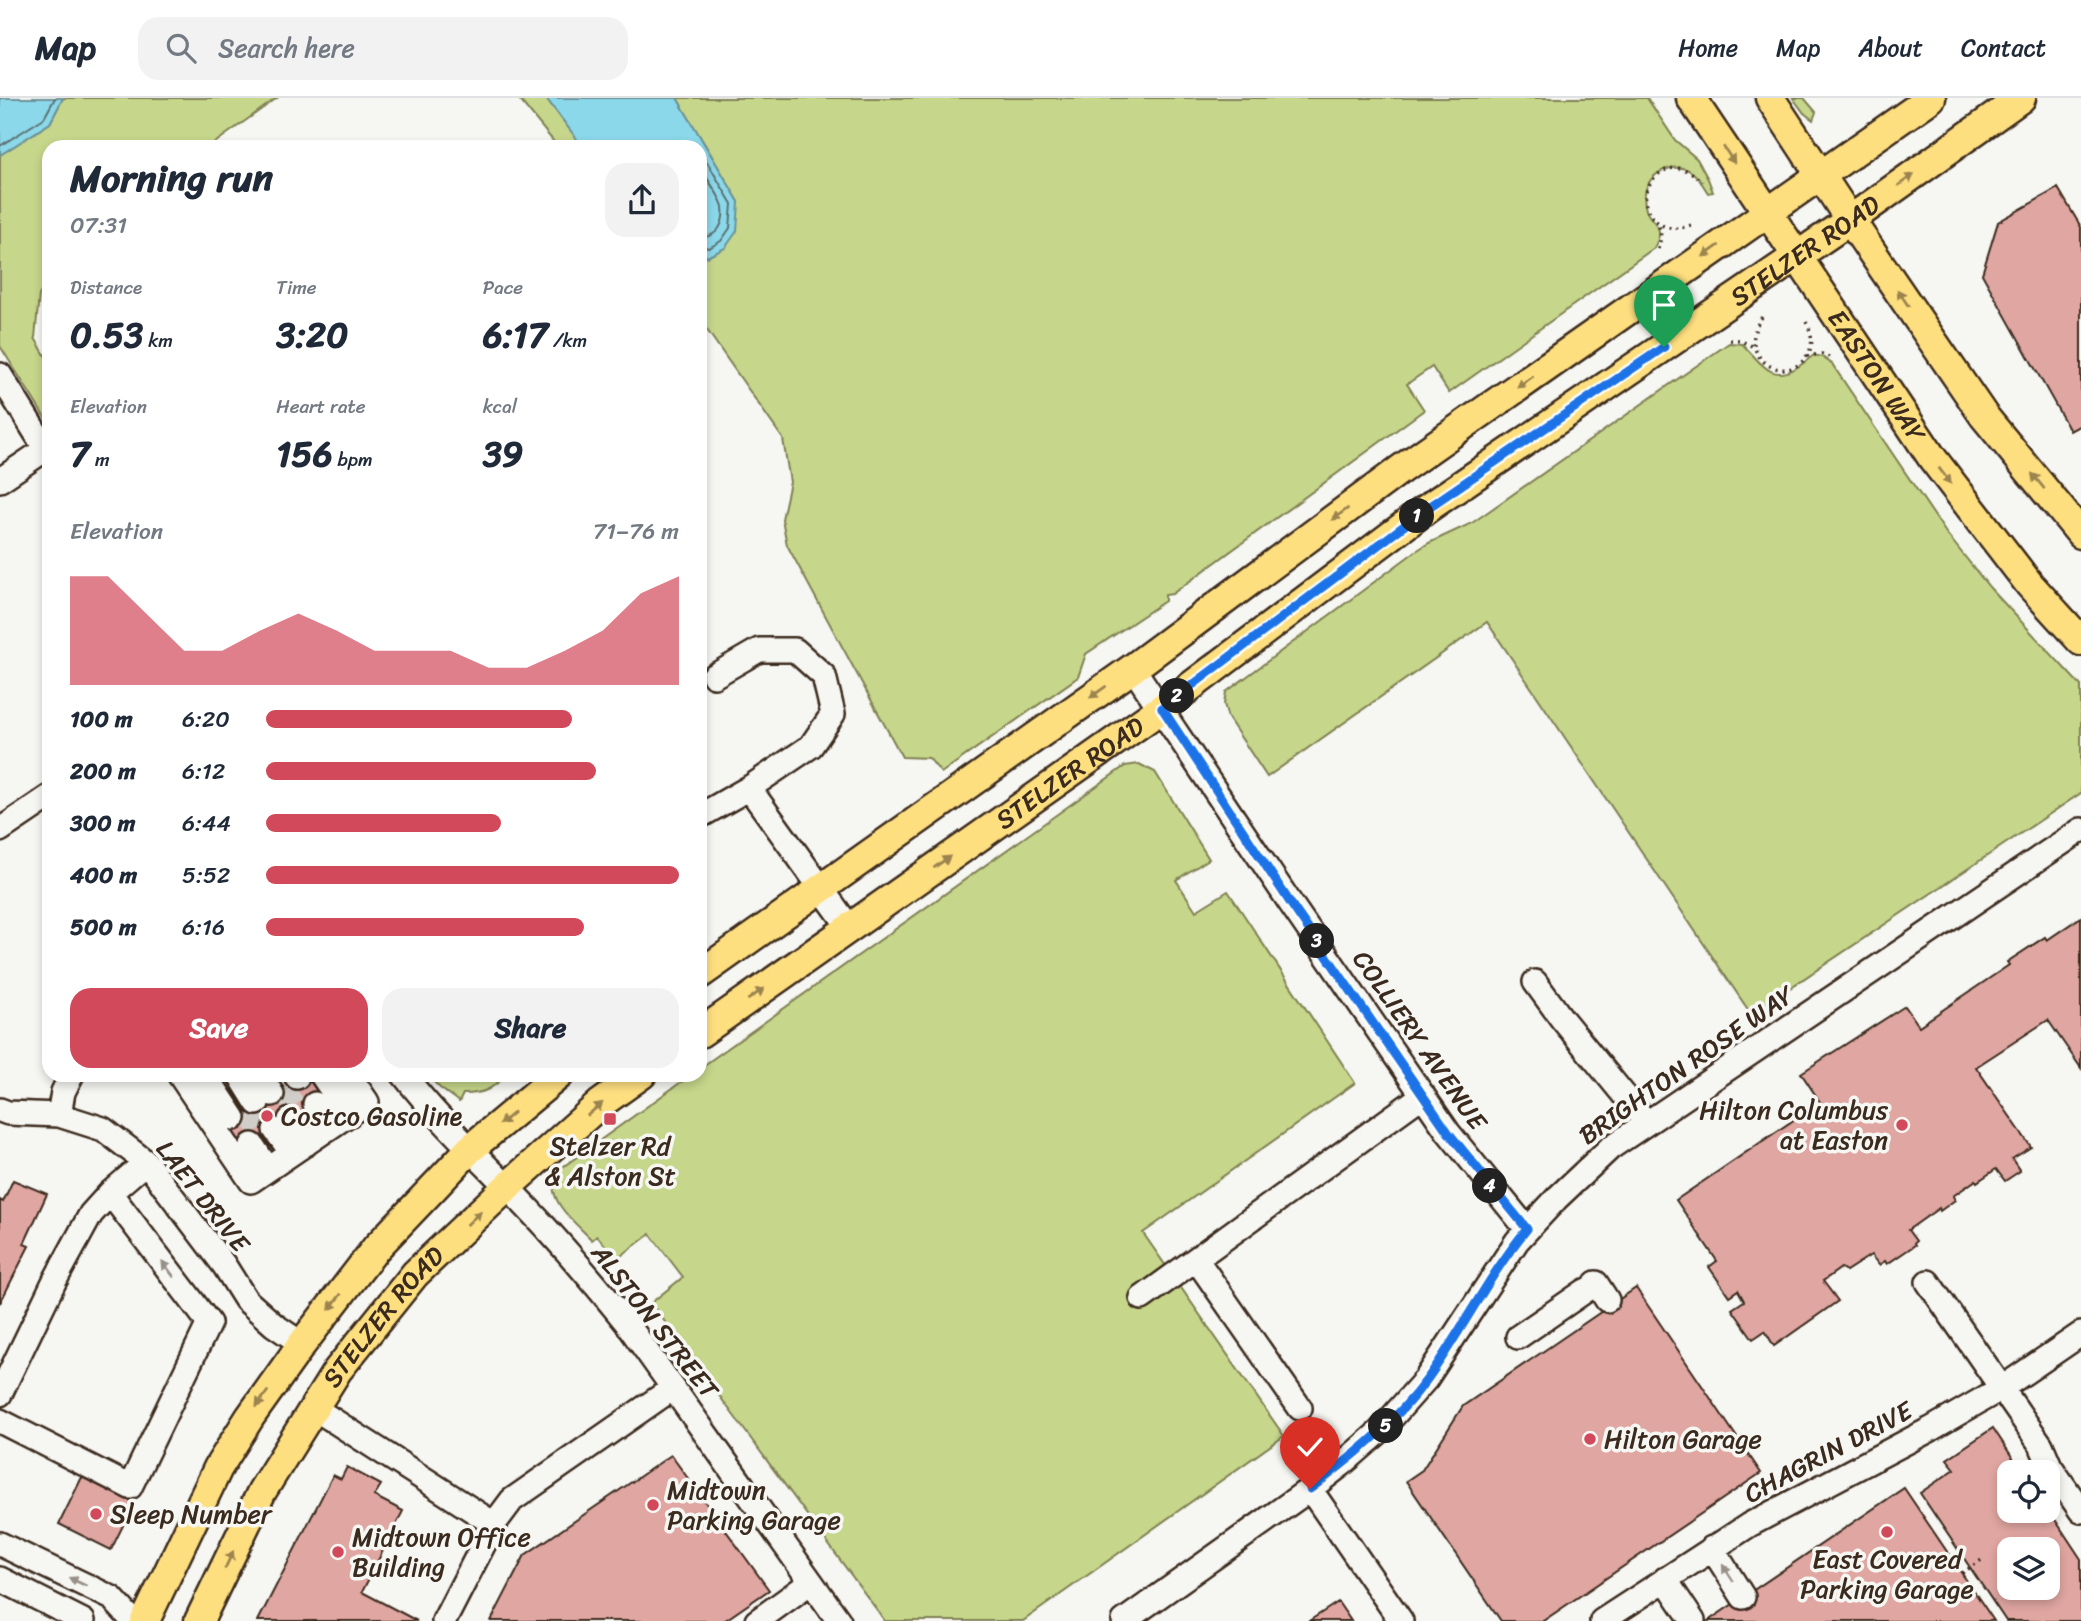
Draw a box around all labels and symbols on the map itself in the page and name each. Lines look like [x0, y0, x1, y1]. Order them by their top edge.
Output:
one-way arrow [1722, 146, 1736, 164]
one-way arrow [1897, 173, 1915, 187]
street label: STELZER ROAD [1720, 182, 1890, 319]
one-way arrow [1702, 244, 1720, 258]
pin [1634, 275, 1694, 347]
one-way arrow [1896, 289, 1910, 307]
street label: EASTON WAY [1815, 299, 1940, 453]
one-way arrow [1516, 375, 1534, 389]
one-way arrow [1938, 466, 1952, 485]
one-way arrow [2030, 473, 2045, 491]
pin: 1 [1400, 498, 1434, 534]
one-way arrow [1332, 507, 1350, 522]
pin: 2 [1160, 678, 1194, 714]
one-way arrow [1089, 685, 1107, 699]
street label: STELZER ROAD [985, 704, 1154, 842]
one-way arrow [933, 855, 951, 869]
pin: 3 [1300, 924, 1334, 958]
street label: COLLIERY AVENUE [1340, 940, 1501, 1141]
street label: BRIGHTON ROSE WAY [1568, 972, 1805, 1157]
one-way arrow [747, 987, 765, 1001]
place label: Hilton Columbus at Easton [1699, 1087, 1889, 1163]
place label: Costco Gasoline [281, 1093, 463, 1139]
one-way arrow [586, 1102, 603, 1117]
marker: Costco Gasoline [259, 1108, 275, 1124]
one-way arrow [499, 1110, 516, 1125]
marker: Stelzer Rd & Alston St [602, 1111, 618, 1127]
marker: Hilton Columbus at Easton [1894, 1117, 1910, 1133]
place label: Stelzer Rd & Alston St [544, 1123, 676, 1199]
street label: LAET DRIVE [144, 1129, 263, 1264]
pin: 4 [1472, 1168, 1508, 1204]
one-way arrow [465, 1211, 482, 1227]
street label: ALSTON STREET [579, 1232, 732, 1411]
street label: STELZER ROAD [309, 1234, 456, 1397]
one-way arrow [160, 1260, 175, 1278]
one-way arrow [327, 1292, 342, 1310]
street label: CHAGRIN DRIVE [1735, 1387, 1922, 1516]
one-way arrow [255, 1390, 270, 1408]
pin: 5 [1368, 1408, 1404, 1444]
place label: Hilton Garage [1604, 1416, 1762, 1462]
pin [1280, 1417, 1340, 1489]
marker: Hilton Garage [1582, 1431, 1598, 1447]
place label: Midtown Parking Garage [667, 1467, 841, 1543]
place label: Sleep Number [110, 1491, 273, 1537]
marker: Midtown Parking Garage [645, 1497, 661, 1513]
marker: Sleep Number [88, 1506, 104, 1522]
place label: Midtown Office Building [352, 1514, 531, 1590]
marker: East Covered Parking Garage [1879, 1524, 1895, 1540]
place label: East Covered Parking Garage [1800, 1536, 1974, 1612]
marker: Midtown Office Building [330, 1544, 346, 1560]
one-way arrow [223, 1550, 234, 1570]
one-way arrow [1721, 1563, 1734, 1582]
one-way arrow [68, 1576, 88, 1588]

